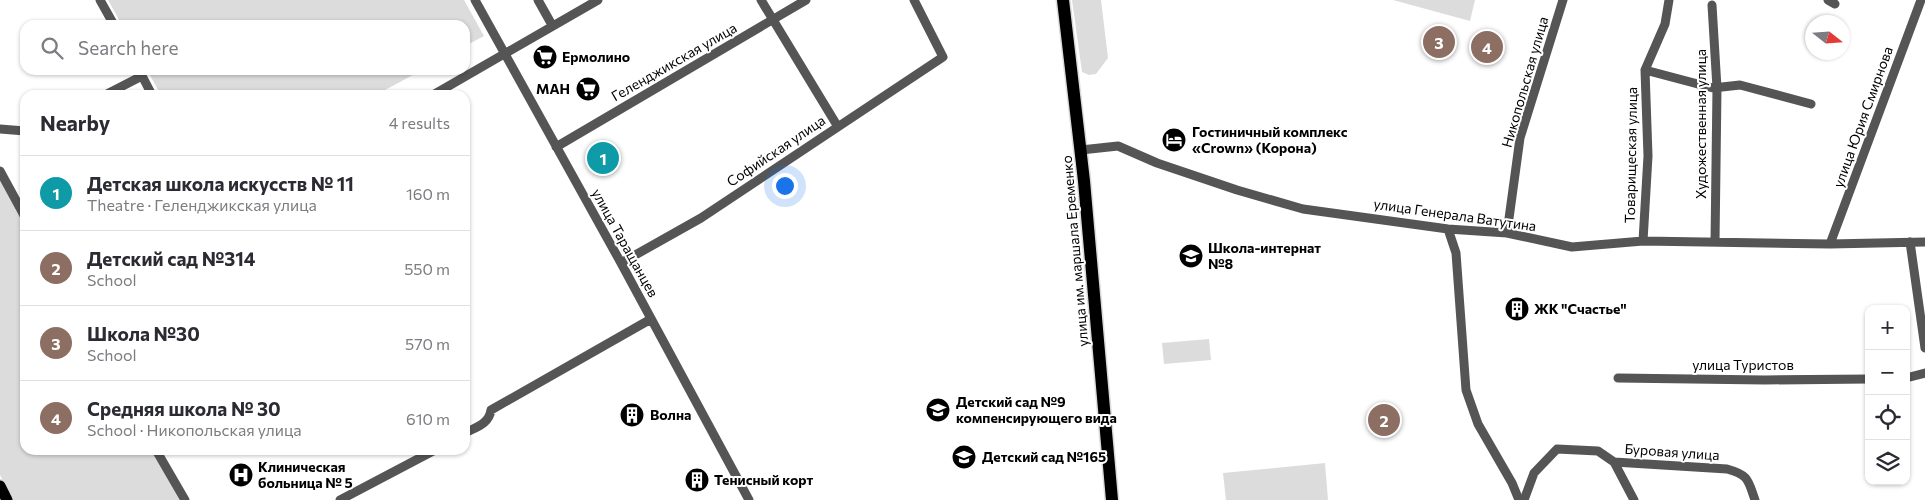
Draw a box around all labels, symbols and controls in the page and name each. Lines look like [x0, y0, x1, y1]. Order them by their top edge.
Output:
street label: Никопольская улица [1498, 14, 1551, 149]
north arrow [1805, 15, 1850, 60]
street label: Геленджикская улица [608, 19, 740, 104]
search box [20, 20, 470, 75]
pin: 3 [1423, 23, 1455, 61]
pin: 4 [1471, 28, 1503, 66]
icon: search [38, 34, 66, 62]
text: Search here [78, 36, 178, 59]
supermarket icon: Ермолино [532, 44, 558, 70]
street label: улица Юрия Смирнова [1829, 44, 1896, 190]
place label: Ермолино [562, 48, 630, 65]
street label: Художественная улица [1692, 49, 1709, 199]
supermarket icon: МАН [575, 76, 601, 102]
place label: МАН [536, 80, 570, 97]
street label: Товарищеская улица [1621, 87, 1640, 223]
text: Nearby [40, 110, 110, 135]
street label: Софийская улица [723, 111, 828, 190]
text: 4 results [389, 113, 450, 132]
place label: Гостиничный комплекс «Crown» (Корона) [1192, 123, 1348, 156]
hotel icon: Гостиничный комплекс «Crown» (Корона) [1161, 127, 1187, 153]
pin: 1 [587, 139, 619, 177]
street label: улица им. маршала Еременко [1058, 155, 1091, 347]
text: Детская школа искусств № 11 [87, 172, 354, 195]
your location [772, 173, 798, 199]
text: 1 [52, 184, 60, 203]
text: 160 m [406, 184, 450, 203]
street label: улица Таращанцев [589, 186, 662, 300]
text: Theatre · Геленджикская улица [87, 195, 317, 214]
street label: улица Генерала Ватутина [1373, 195, 1537, 234]
place label: Школа-интернат №8 [1208, 239, 1321, 272]
school or university icon: Школа-интернат №8 [1178, 243, 1204, 269]
text: Детский сад №314 [87, 247, 255, 270]
text: 2 [51, 259, 61, 278]
text: 550 m [404, 259, 450, 278]
text: School [87, 270, 137, 289]
building icon: ЖК "Счастье" [1504, 296, 1530, 322]
place label: ЖК "Счастье" [1534, 300, 1627, 317]
map controls [1865, 305, 1910, 485]
button: + [1865, 305, 1910, 350]
text: Школа №30 [87, 322, 200, 345]
text: 3 [51, 334, 61, 353]
text: 570 m [405, 334, 450, 353]
text: School [87, 345, 137, 364]
button: − [1865, 350, 1910, 395]
street label: улица Туристов [1692, 356, 1794, 373]
place label: Детский сад №9 компенсирующего вида [956, 393, 1117, 426]
button: locate [1865, 395, 1910, 440]
text: Средняя школа № 30 [87, 397, 281, 420]
school or university icon: Детский сад №9 компенсирующего вида [925, 397, 951, 423]
pin: 2 [1368, 401, 1400, 439]
building icon: Волна [619, 402, 645, 428]
place label: Волна [650, 406, 691, 423]
text: 4 [51, 409, 61, 428]
text: 610 m [406, 409, 450, 428]
text: School · Никопольская улица [87, 420, 302, 439]
street label: Буровая улица [1624, 440, 1720, 463]
button: layers [1865, 440, 1910, 485]
school or university icon: Детский сад №165 [951, 444, 977, 470]
place label: Детский сад №165 [982, 448, 1106, 465]
place label: Клиническая больница № 5 [258, 458, 353, 491]
hospital icon: Клиническая больница № 5 [228, 462, 254, 488]
building icon: Тенисный корт [684, 467, 710, 493]
place label: Тенисный корт [714, 471, 813, 488]

